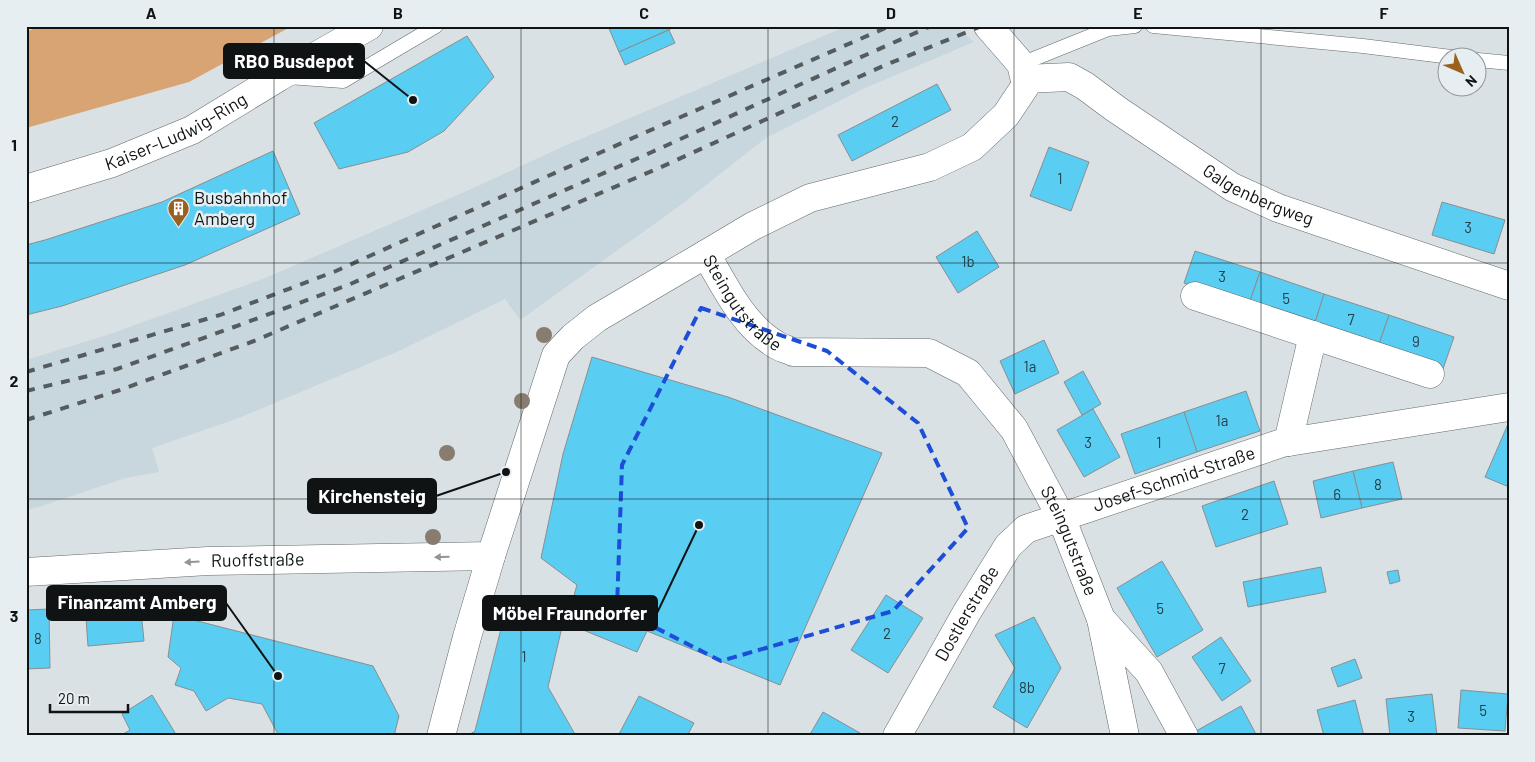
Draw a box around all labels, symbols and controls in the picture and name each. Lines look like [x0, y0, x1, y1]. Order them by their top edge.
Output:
text: A [146, 3, 157, 22]
text: B [393, 3, 403, 22]
text: C [639, 3, 649, 22]
text: D [886, 3, 896, 22]
text: E [1133, 3, 1143, 22]
text: F [1380, 3, 1389, 22]
callout: RBO Busdepot [224, 44, 364, 78]
north arrow [1438, 48, 1488, 98]
text: RBO Busdepot [234, 49, 354, 72]
text: N [1462, 72, 1481, 91]
street label: Kaiser-Ludwig-Ring [102, 87, 251, 175]
house number: 2 [891, 112, 899, 130]
text: 1 [11, 135, 17, 154]
street label: Galgenbergweg [1199, 159, 1317, 229]
house number: 1 [1057, 169, 1063, 187]
place label: Busbahnhof Amberg [194, 186, 287, 229]
building icon: Busbahnhof Amberg [166, 196, 190, 227]
house number: 3 [1464, 218, 1472, 236]
street label: Steingutstraße [699, 251, 787, 355]
house number: 1b [961, 252, 975, 270]
house number: 3 [1218, 267, 1226, 285]
house number: 5 [1282, 289, 1290, 307]
house number: 7 [1347, 310, 1355, 328]
house number: 9 [1412, 332, 1420, 350]
house number: 1a [1024, 357, 1036, 375]
text: 2 [10, 371, 19, 390]
house number: 1a [1216, 411, 1228, 429]
house number: 3 [1084, 433, 1092, 451]
house number: 1 [1156, 433, 1162, 451]
street label: Josef-Schmid-Straße [1090, 441, 1258, 516]
house number: 8 [1374, 475, 1382, 493]
callout: Kirchensteig [308, 479, 436, 513]
street label: Steingutstraße [1036, 482, 1103, 599]
text: Kirchensteig [318, 484, 426, 507]
house number: 6 [1333, 485, 1341, 503]
house number: 2 [1241, 505, 1249, 523]
street label: Ruoffstraße [211, 547, 305, 571]
one-way arrow [434, 553, 450, 561]
one-way arrow [184, 559, 200, 567]
street label: Dostlerstraße [930, 561, 1003, 665]
callout: Finanzamt Amberg [47, 586, 226, 620]
text: Finanzamt Amberg [57, 590, 217, 613]
callout: Möbel Fraundorfer [483, 596, 657, 630]
house number: 5 [1156, 599, 1164, 617]
text: Möbel Fraundorfer [493, 601, 648, 624]
text: 3 [10, 606, 18, 625]
house number: 2 [883, 624, 891, 642]
house number: 8 [34, 629, 42, 647]
house number: 1 [521, 647, 527, 665]
house number: 7 [1218, 659, 1226, 677]
house number: 8b [1019, 678, 1035, 696]
scale bar [50, 682, 128, 714]
text: 20 m [58, 689, 90, 707]
house number: 5 [1479, 701, 1487, 719]
house number: 3 [1407, 707, 1415, 725]

